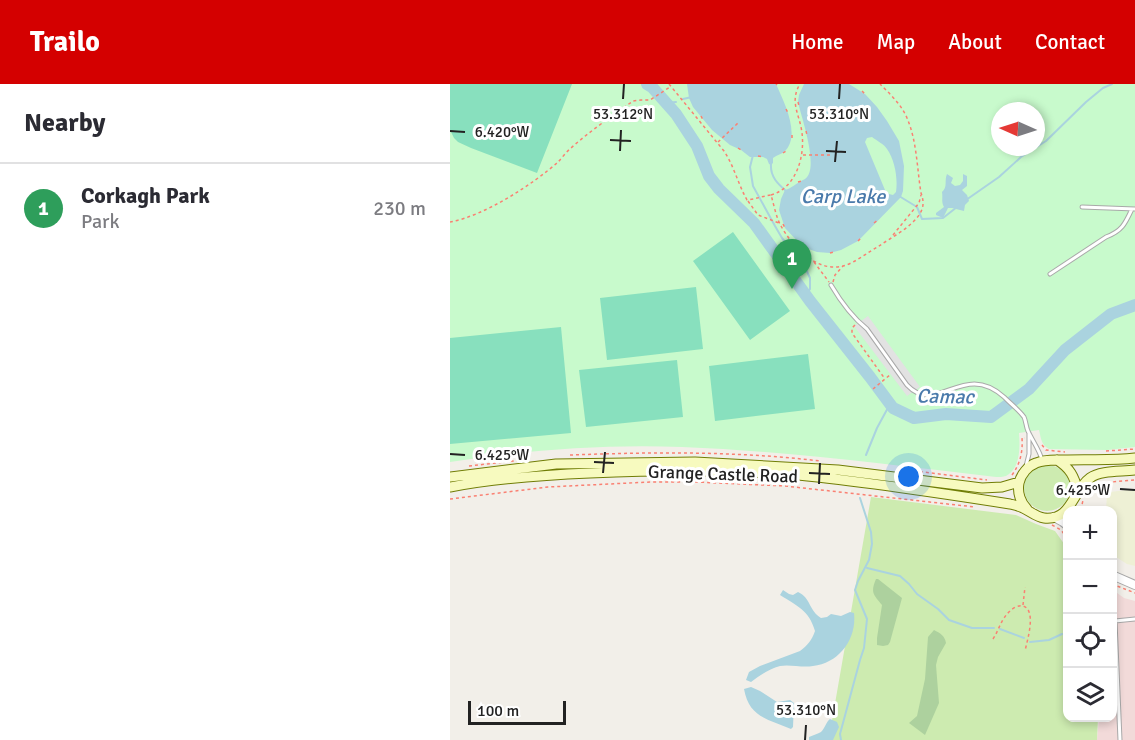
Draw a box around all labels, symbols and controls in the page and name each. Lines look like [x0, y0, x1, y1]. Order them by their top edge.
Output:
text: Trailo [30, 25, 100, 59]
text: Home [791, 29, 844, 55]
text: Map [877, 29, 915, 55]
text: About [948, 29, 1002, 55]
text: Contact [1035, 29, 1105, 55]
north arrow [991, 102, 1045, 156]
text: 53.312°N [593, 105, 653, 123]
text: 53.310°N [809, 105, 869, 123]
text: Nearby [24, 107, 105, 139]
text: 6.420°W [475, 123, 530, 141]
text: Corkagh Park [81, 182, 210, 209]
water label: Carp Lake [801, 184, 886, 209]
text: 1 [38, 196, 49, 221]
text: 230 m [373, 196, 426, 221]
text: Park [81, 209, 119, 234]
pin: 1 [772, 240, 812, 289]
water label: Camac [916, 383, 976, 410]
text: 6.425°W [475, 446, 530, 464]
street label: Grange Castle Road [648, 460, 798, 488]
your location [894, 462, 923, 491]
text: 6.425°W [1056, 481, 1111, 499]
map controls [1063, 506, 1117, 722]
button: + [1063, 506, 1117, 560]
button: − [1063, 560, 1117, 614]
button: locate [1063, 614, 1117, 668]
button: layers [1063, 668, 1117, 722]
scale bar [468, 698, 566, 726]
text: 100 m [477, 701, 519, 721]
text: 53.310°N [776, 701, 836, 719]

